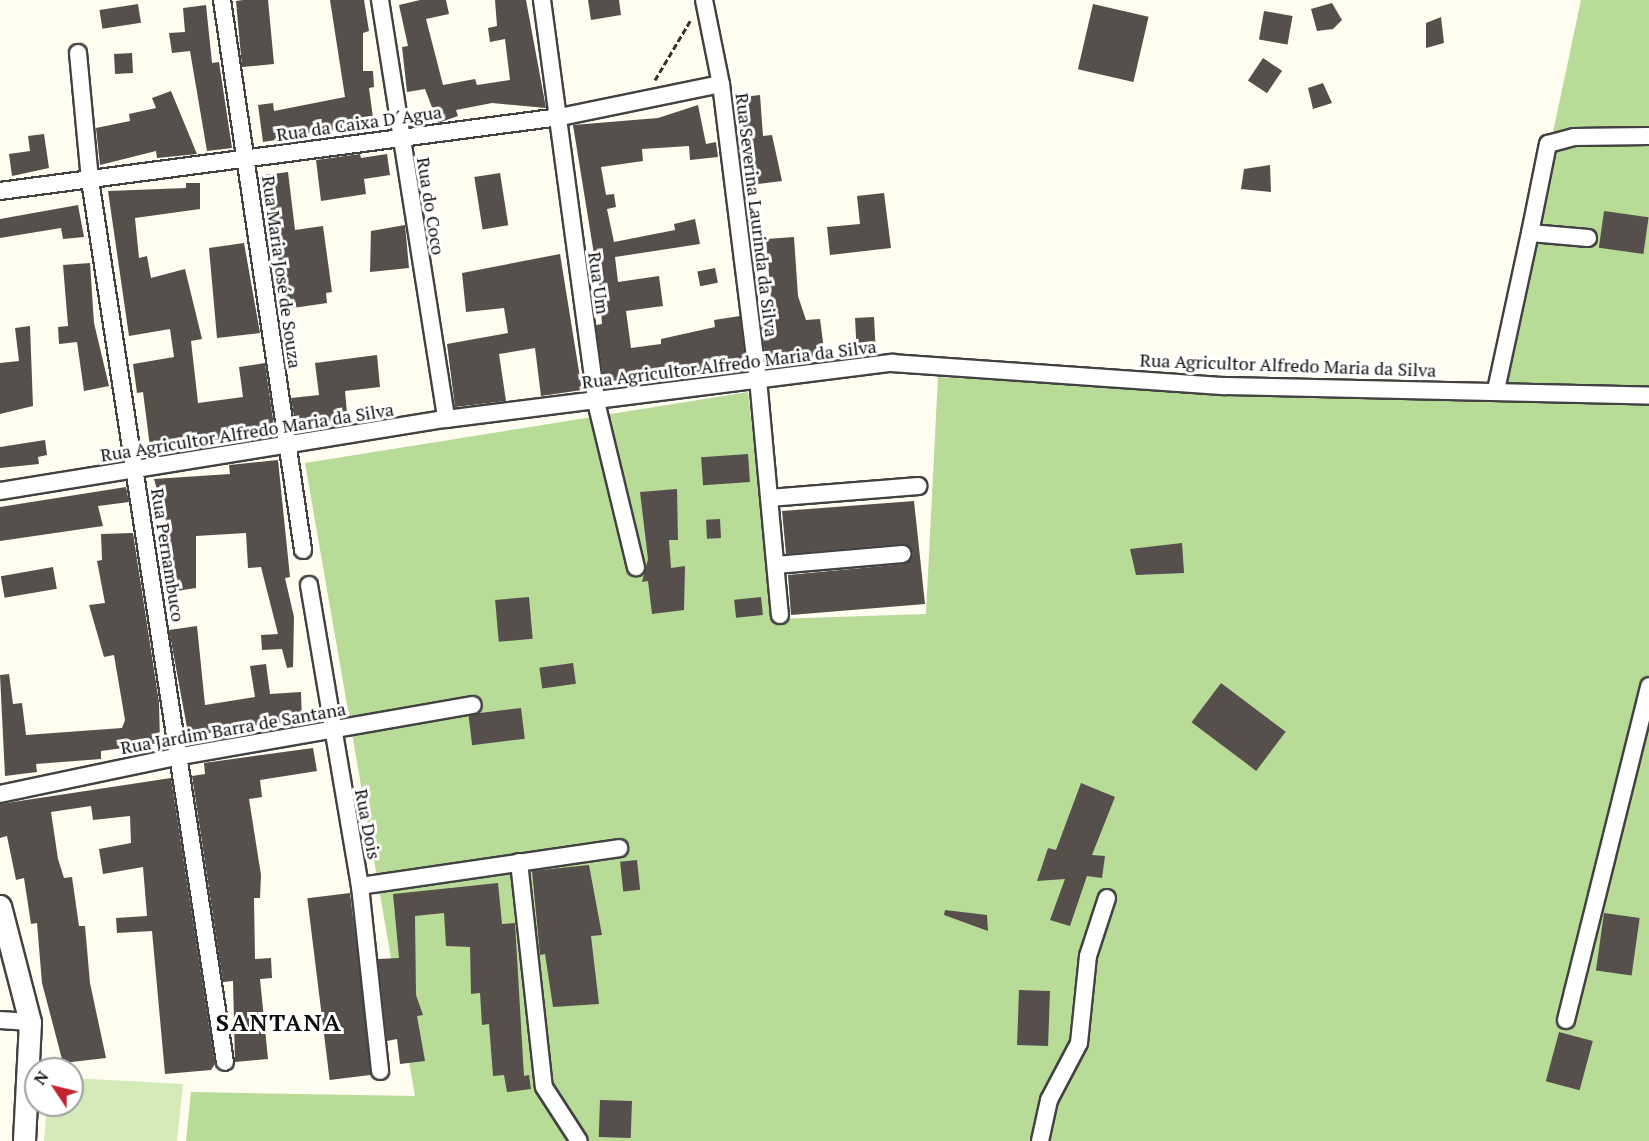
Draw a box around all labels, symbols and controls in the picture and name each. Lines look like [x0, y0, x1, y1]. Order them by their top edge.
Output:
street label: Rua Severina Laurinda da Silva [731, 92, 783, 338]
street label: Rua da Caixa D´Agua [275, 101, 443, 145]
street label: Rua do Coco [413, 156, 449, 256]
street label: Rua Maria José de Souza [258, 174, 306, 370]
street label: Rua Um [584, 250, 614, 316]
street label: Rua Agricultor Alfredo Maria da Silva [580, 335, 878, 393]
street label: Rua Agricultor Alfredo Maria da Silva [1139, 349, 1437, 381]
street label: Rua Agricultor Alfredo Maria da Silva [98, 398, 396, 466]
street label: Rua Pernambuco [147, 487, 189, 623]
street label: Rua Jardim Barra de Santana [119, 698, 347, 758]
street label: Rua Dois [351, 787, 385, 861]
district label: SANTANA [216, 1009, 342, 1037]
north arrow [24, 1057, 84, 1117]
text: N [28, 1067, 53, 1089]

